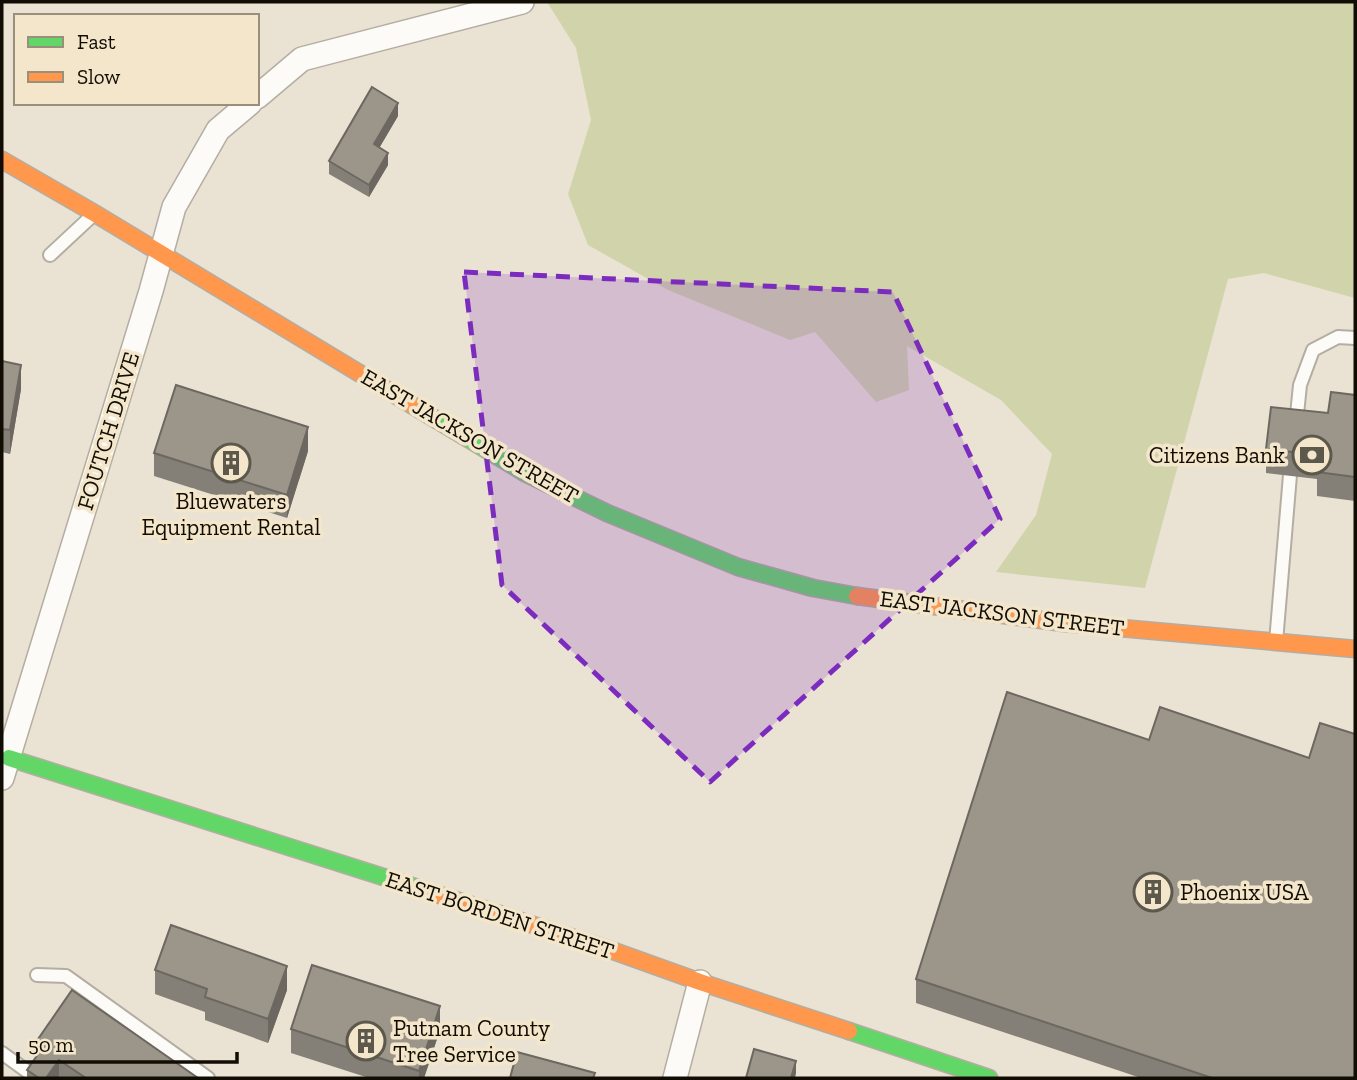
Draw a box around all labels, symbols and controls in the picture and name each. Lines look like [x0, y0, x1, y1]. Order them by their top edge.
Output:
legend [14, 14, 259, 105]
text: Fast [77, 29, 116, 54]
text: Slow [77, 64, 120, 89]
street label: FOUTCH DRIVE [71, 349, 145, 513]
street label: EAST JACKSON STREET [357, 362, 583, 510]
bank icon: Citizens Bank [1291, 434, 1333, 476]
place label: Citizens Bank [1149, 441, 1285, 469]
building icon: Bluewaters Equipment Rental [210, 442, 252, 484]
place label: Bluewaters Equipment Rental [141, 487, 321, 541]
street label: EAST JACKSON STREET [878, 584, 1126, 642]
street label: EAST BORDEN STREET [383, 865, 617, 965]
building icon: Phoenix USA [1132, 871, 1174, 913]
place label: Phoenix USA [1180, 878, 1310, 906]
place label: Putnam County Tree Service [393, 1014, 550, 1068]
scale bar [18, 1020, 236, 1064]
building icon: Putnam County Tree Service [345, 1020, 387, 1062]
text: 50 m [28, 1032, 74, 1057]

